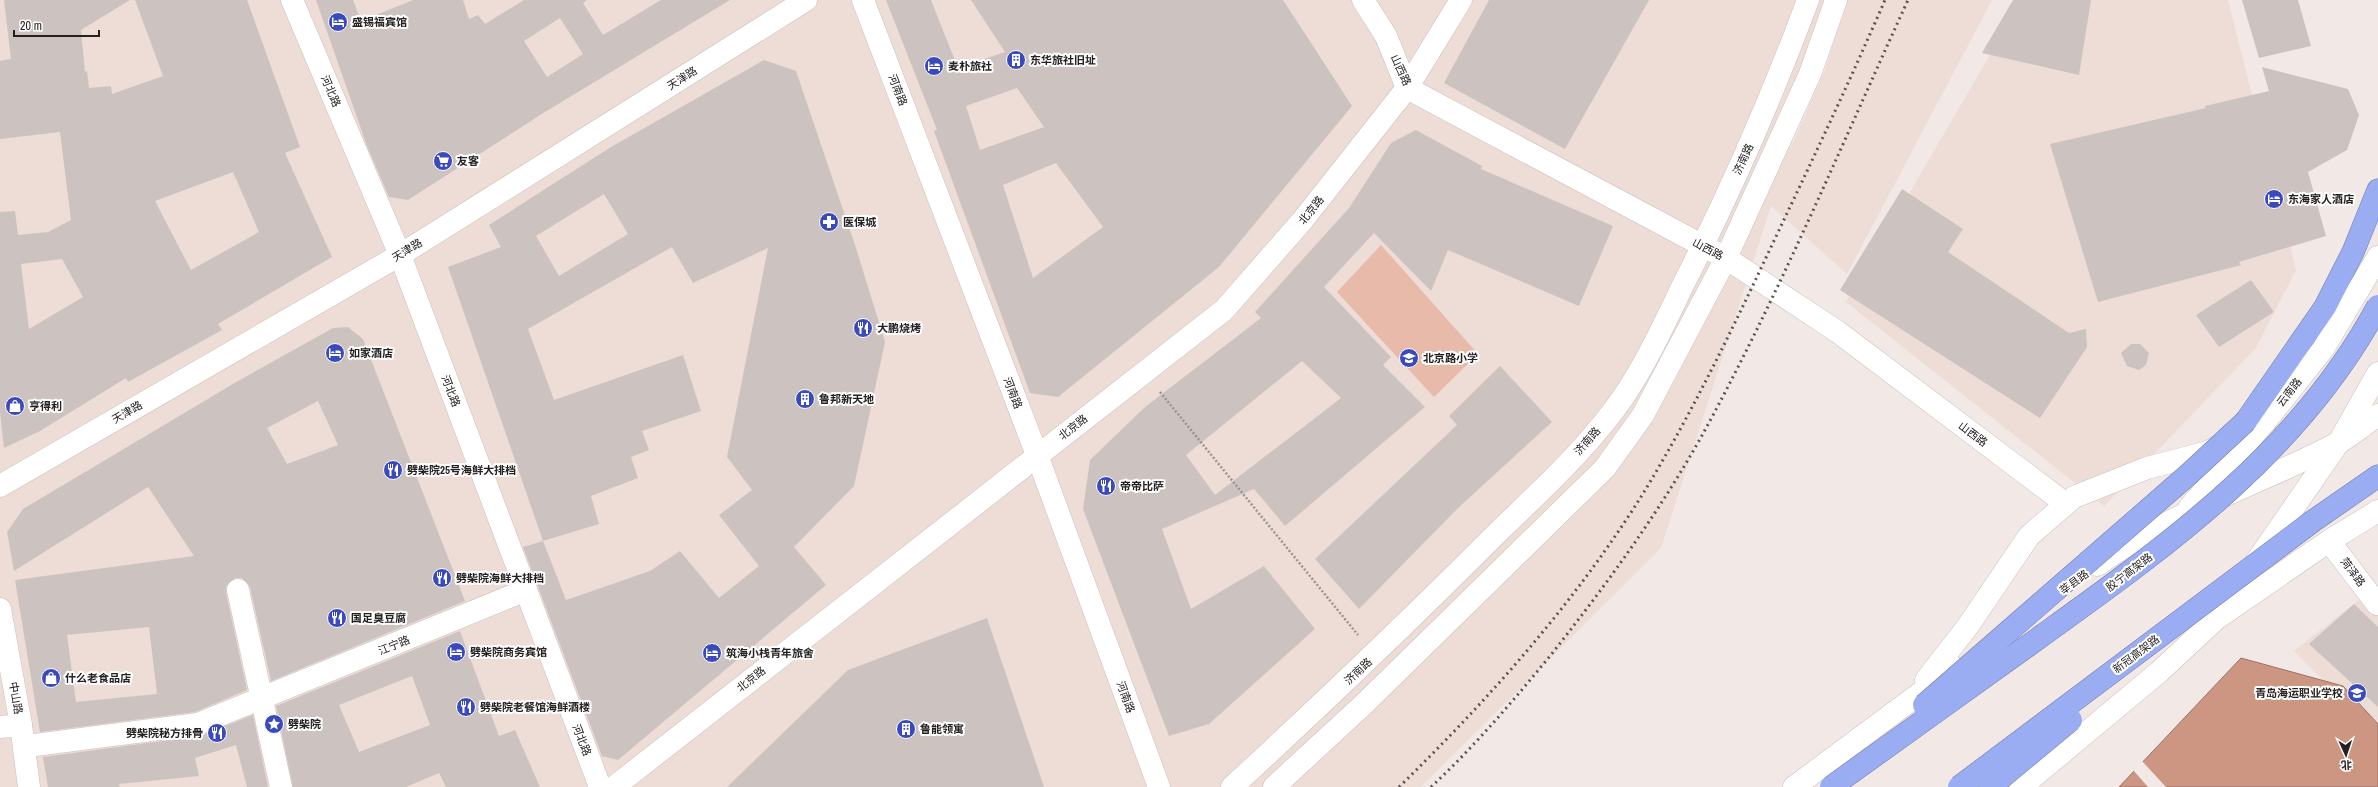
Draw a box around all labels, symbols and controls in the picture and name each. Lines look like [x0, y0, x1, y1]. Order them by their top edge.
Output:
hotel icon: 盛锡福宾馆 [327, 11, 349, 33]
scale bar [14, 12, 99, 38]
place label: 盛锡福宾馆 [352, 15, 407, 29]
text: 20 m [20, 18, 42, 34]
building icon: 东华旅社旧址 [1005, 49, 1027, 71]
street label: 山西路 [1388, 52, 1414, 88]
place label: 东华旅社旧址 [1030, 53, 1096, 67]
hotel icon: 麦朴旅社 [923, 55, 945, 77]
place label: 麦朴旅社 [948, 59, 992, 73]
street label: 天津路 [664, 63, 700, 93]
street label: 河南路 [886, 72, 910, 108]
street label: 河北路 [318, 73, 344, 109]
street label: 济南路 [1730, 141, 1756, 177]
supermarket icon: 友客 [432, 150, 454, 172]
place label: 友客 [457, 154, 479, 168]
hotel icon: 东海家人酒店 [2263, 188, 2285, 210]
place label: 东海家人酒店 [2288, 192, 2354, 206]
street label: 北京路 [1295, 193, 1327, 227]
pharmacy icon: 医保城 [818, 211, 840, 233]
place label: 医保城 [843, 215, 877, 229]
street label: 山西路 [1690, 235, 1726, 263]
street label: 天津路 [389, 236, 425, 264]
restaurant icon: 大鹏烧烤 [852, 317, 874, 339]
place label: 大鹏烧烤 [877, 321, 921, 335]
hotel icon: 如家酒店 [324, 342, 346, 364]
place label: 如家酒店 [349, 346, 393, 360]
school or university icon: 北京路小学 [1398, 347, 1420, 369]
place label: 北京路小学 [1423, 351, 1478, 365]
street label: 河北路 [439, 373, 463, 409]
street label: 河南路 [1001, 375, 1025, 411]
street label: 云南路 [2273, 375, 2305, 409]
building icon: 鲁邦新天地 [794, 388, 816, 410]
place label: 鲁邦新天地 [819, 392, 874, 406]
shop icon: 亨得利 [4, 395, 26, 417]
street label: 天津路 [109, 398, 145, 426]
place label: 亨得利 [29, 399, 62, 413]
street label: 北京路 [1056, 411, 1090, 443]
street label: 山西路 [1956, 418, 1990, 450]
street label: 济南路 [1571, 424, 1603, 458]
restaurant icon: 劈柴院25号海鲜大排档 [382, 459, 404, 481]
place label: 劈柴院25号海鲜大排档 [407, 463, 516, 477]
restaurant icon: 帝帝比萨 [1095, 475, 1117, 497]
place label: 帝帝比萨 [1120, 479, 1164, 493]
street label: 胶宁高架路 [2103, 550, 2155, 594]
street label: 菏泽路 [2337, 555, 2369, 589]
restaurant icon: 劈柴院海鲜大排档 [431, 567, 453, 589]
street label: 莘县路 [2057, 567, 2091, 597]
place label: 劈柴院海鲜大排档 [456, 571, 544, 585]
restaurant icon: 国足臭豆腐 [326, 607, 348, 629]
place label: 国足臭豆腐 [351, 611, 406, 625]
street label: 江宁路 [376, 632, 412, 658]
street label: 新冠高架路 [2110, 632, 2162, 676]
hotel icon: 劈柴院商务宾馆 [445, 641, 467, 663]
hotel icon: 筑海小栈青年旅舍 [701, 642, 723, 664]
place label: 劈柴院商务宾馆 [470, 645, 547, 659]
place label: 筑海小栈青年旅舍 [726, 646, 814, 660]
street label: 济南路 [1341, 655, 1375, 687]
street label: 北京路 [734, 663, 768, 695]
shop icon: 什么老食品店 [40, 667, 62, 689]
place label: 什么老食品店 [65, 671, 131, 685]
street label: 河南路 [1114, 679, 1138, 715]
street label: 中山路 [6, 681, 26, 715]
school or university icon: 青岛海运职业学校 [2346, 682, 2368, 704]
place label: 青岛海运职业学校 [2255, 686, 2343, 700]
restaurant icon: 劈柴院老餐馆海鲜酒楼 [455, 696, 477, 718]
place label: 劈柴院老餐馆海鲜酒楼 [480, 700, 590, 714]
place icon: 劈柴院 [263, 713, 285, 735]
place label: 劈柴院 [288, 717, 321, 731]
building icon: 鲁能领寓 [895, 718, 917, 740]
restaurant icon: 劈柴院秘方排骨 [206, 722, 228, 744]
street label: 河北路 [570, 722, 594, 758]
place label: 鲁能领寓 [920, 722, 964, 736]
place label: 劈柴院秘方排骨 [126, 726, 203, 740]
north arrow [2326, 735, 2366, 775]
text: 北 [2341, 758, 2352, 772]

